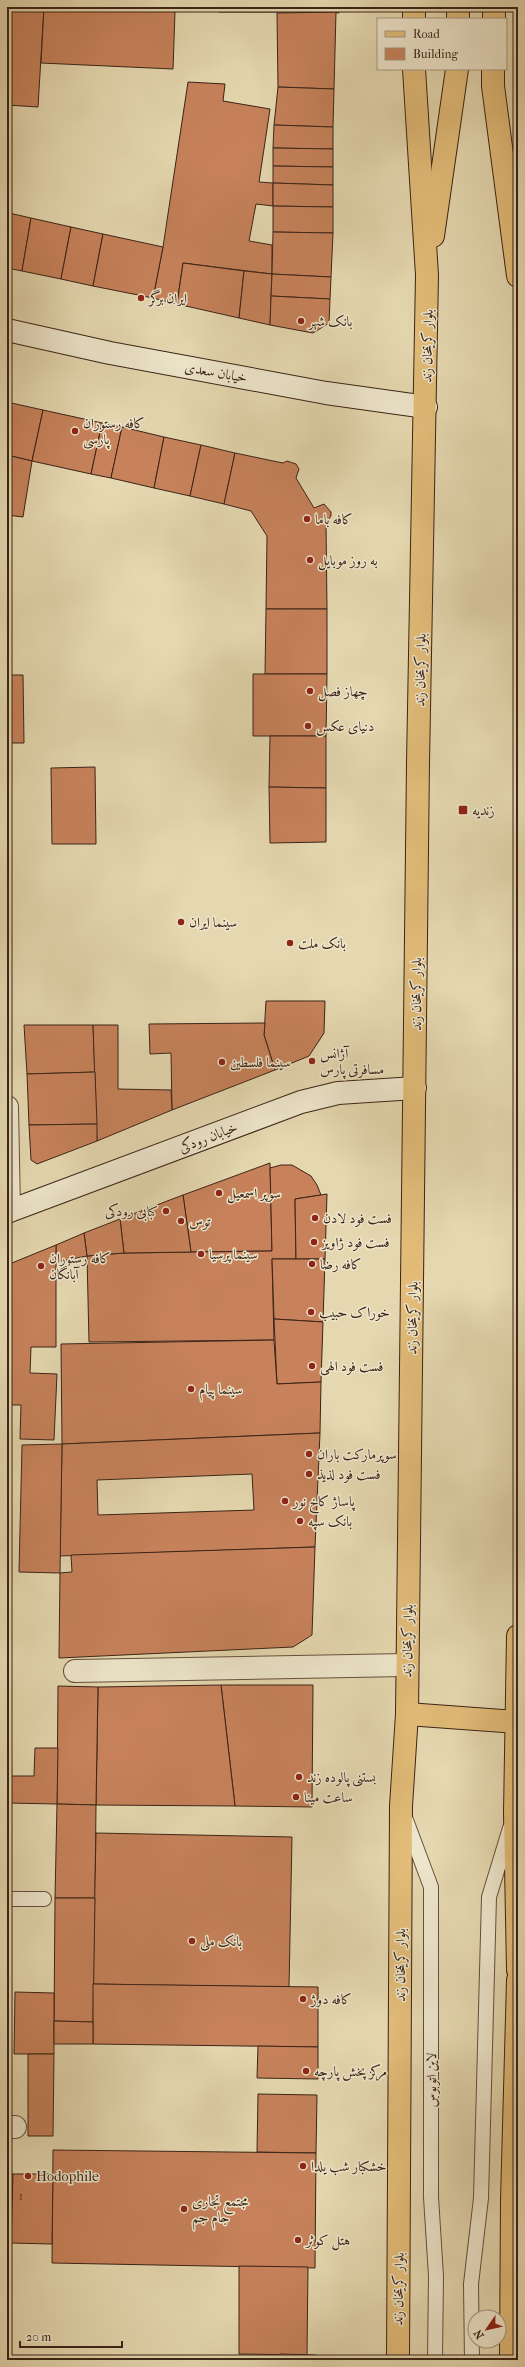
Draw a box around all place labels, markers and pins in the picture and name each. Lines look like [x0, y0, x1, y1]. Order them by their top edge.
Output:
place label: ایران برگر [147, 289, 187, 307]
marker: ایران برگر [136, 293, 146, 303]
place label: بانک شهر [307, 313, 353, 331]
marker: بانک شهر [296, 316, 306, 326]
place label: کافه رستوران پارسی [83, 415, 145, 450]
marker: کافه رستوران پارسی [70, 426, 80, 436]
place label: کافه باما [315, 511, 353, 528]
marker: کافه باما [302, 514, 312, 524]
place label: به روز موبایل [318, 552, 378, 571]
marker: به روز موبایل [305, 555, 315, 565]
place label: چهاز فصل [318, 683, 368, 702]
marker: چهاز فصل [305, 686, 315, 696]
place label: دنیای عکس [316, 718, 374, 736]
marker: دنیای عکس [303, 721, 313, 731]
place label: زندیه [472, 802, 495, 819]
marker: زندیه [457, 804, 469, 816]
place label: سینما ایران [189, 914, 237, 931]
marker: سینما ایران [176, 917, 186, 927]
place label: بانک ملت [298, 935, 346, 952]
marker: بانک ملت [285, 938, 295, 948]
place label: آژانس مسافرتی پارس [320, 1045, 384, 1080]
place label: سینما فلسطین [230, 1054, 291, 1071]
marker: آژانس مسافرتی پارس [307, 1056, 317, 1066]
marker: سینما فلسطین [217, 1057, 227, 1067]
place label: سوپر اسمعیل [227, 1185, 281, 1204]
marker: سوپر اسمعیل [214, 1188, 224, 1198]
place label: کبابی رودکی [105, 1202, 158, 1221]
marker: کبابی رودکی [161, 1206, 171, 1216]
place label: فست فود لادن [323, 1210, 392, 1227]
place label: توس [189, 1213, 211, 1230]
marker: فست فود لادن [310, 1213, 320, 1223]
marker: توس [176, 1216, 186, 1226]
place label: فست فود ژاویز [320, 1234, 390, 1251]
marker: فست فود ژاویز [309, 1237, 319, 1247]
place label: سینما پرسیا [209, 1246, 258, 1263]
marker: سینما پرسیا [196, 1249, 206, 1259]
place label: کافه رستوران آبانگان [49, 1250, 111, 1283]
place label: کافه رضا [320, 1256, 362, 1273]
marker: کافه رضا [307, 1259, 317, 1269]
marker: کافه رستوران آبانگان [36, 1261, 46, 1271]
place label: خوراک حبیب [319, 1304, 390, 1322]
marker: خوراک حبیب [306, 1307, 316, 1317]
place label: فست فود الهی [320, 1358, 383, 1376]
marker: فست فود الهی [307, 1361, 317, 1371]
place label: سینما پیام [199, 1381, 243, 1402]
marker: سینما پیام [186, 1384, 196, 1394]
place label: سوپرمارکت باران [317, 1446, 397, 1463]
marker: سوپرمارکت باران [304, 1449, 314, 1459]
place label: فست فود لذیذ [317, 1466, 381, 1483]
marker: فست فود لذیذ [304, 1469, 314, 1479]
place label: پاساژ کاخ نور [291, 1493, 356, 1514]
marker: پاساژ کاخ نور [280, 1496, 290, 1506]
place label: بانک سپه [308, 1513, 352, 1531]
marker: بانک سپه [295, 1516, 305, 1526]
place label: بستنی پالوده زند [307, 1769, 376, 1788]
marker: بستنی پالوده زند [294, 1772, 304, 1782]
place label: ساعت مینا [304, 1789, 353, 1806]
marker: ساعت مینا [291, 1792, 301, 1802]
place label: بانک ملی [200, 1933, 242, 1951]
marker: بانک ملی [187, 1936, 197, 1946]
place label: کافه دوژ [309, 1991, 352, 2008]
marker: کافه دوژ [298, 1994, 308, 2004]
place label: مرکز پخش پارچه [314, 2063, 387, 2082]
marker: مرکز پخش پارچه [301, 2066, 311, 2076]
place label: خشکبار شب یلدا [311, 2158, 387, 2176]
marker: خشکبار شب یلدا [298, 2161, 308, 2171]
place label: Hodophile [36, 2168, 99, 2185]
marker: Hodophile [23, 2171, 33, 2181]
place label: مجتمع تجاری جام جم [192, 2193, 249, 2231]
marker: مجتمع تجاری جام جم [179, 2204, 189, 2214]
place label: هتل کوثر [304, 2232, 350, 2251]
marker: هتل کوثر [293, 2235, 303, 2245]

